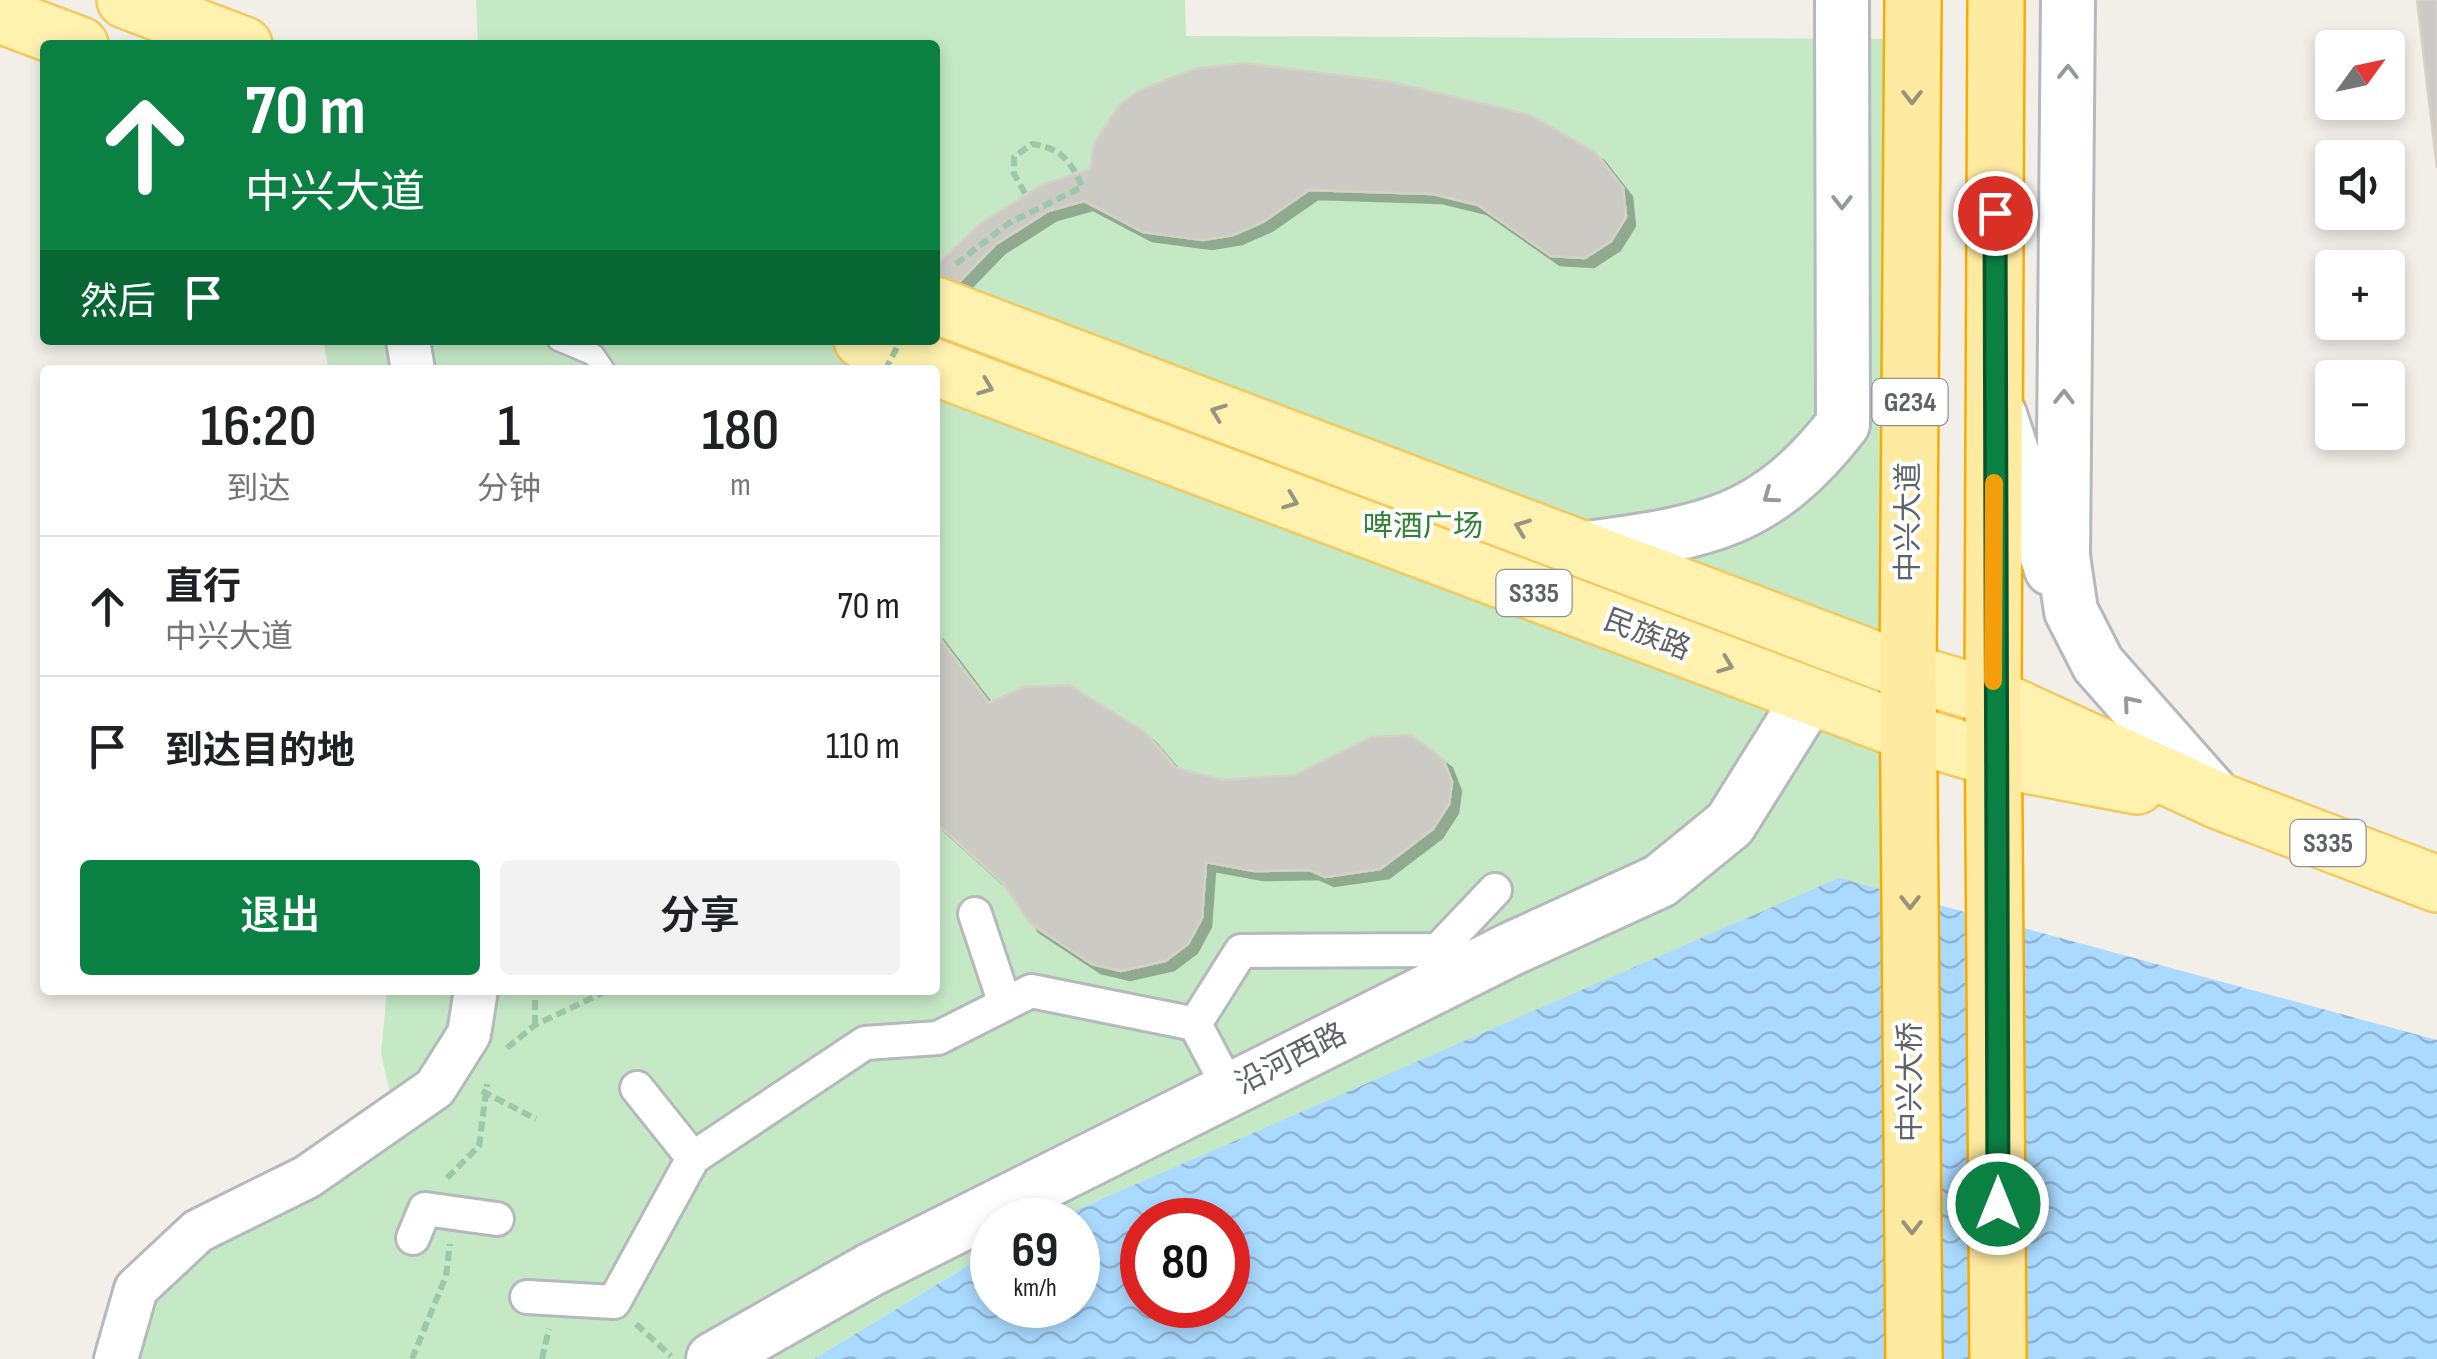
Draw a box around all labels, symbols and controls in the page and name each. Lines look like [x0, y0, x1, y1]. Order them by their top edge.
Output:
north arrow [2315, 30, 2405, 120]
map controls [2315, 30, 2405, 450]
one-way arrow [2057, 64, 2078, 80]
text: 70 m [245, 70, 366, 154]
icon: ahead [80, 80, 210, 210]
one-way arrow [1901, 90, 1923, 106]
button: sound [2315, 140, 2405, 230]
text: 中兴大道 [245, 166, 425, 221]
pin [1953, 171, 2038, 256]
icon: arrive [1968, 186, 2023, 241]
one-way arrow [1832, 195, 1853, 211]
button: + [2315, 250, 2405, 340]
icon: arrive [176, 270, 231, 325]
text: 然后 [80, 280, 156, 325]
button: − [2315, 360, 2405, 450]
one-way arrow [977, 375, 994, 395]
road number: G234 [1872, 379, 1948, 425]
one-way arrow [2054, 389, 2075, 405]
text: 16:20 [201, 391, 316, 463]
text: 1 [498, 391, 520, 463]
text: 180 [702, 395, 779, 467]
one-way arrow [1210, 404, 1228, 424]
street label: 中兴大道 [1891, 462, 1927, 582]
text: m [730, 466, 751, 505]
text: 到达 [227, 470, 291, 509]
text: 分钟 [477, 470, 541, 509]
one-way arrow [1763, 484, 1781, 502]
one-way arrow [1281, 489, 1298, 510]
park label: 啤酒广场 [1363, 509, 1483, 545]
one-way arrow [1514, 518, 1532, 538]
text: 直行 [165, 565, 241, 610]
road number: S335 [1496, 570, 1572, 616]
icon: ahead [80, 579, 135, 634]
text: 70 m [838, 584, 900, 629]
street label: 民族路 [1599, 602, 1695, 668]
text: 中兴大道 [165, 618, 293, 657]
one-way arrow [1716, 653, 1734, 673]
one-way arrow [2124, 697, 2142, 715]
icon: arrive [80, 719, 135, 774]
text: 110 m [826, 724, 900, 769]
text: 到达目的地 [165, 729, 355, 774]
road number: S335 [2290, 820, 2366, 866]
button: 退出 [80, 860, 480, 975]
button: 分享 [500, 860, 900, 975]
one-way arrow [1899, 894, 1921, 910]
street label: 沿河西路 [1229, 1016, 1353, 1102]
street label: 中兴大桥 [1893, 1022, 1929, 1142]
position arrow [1946, 1152, 2050, 1256]
speed limit sign: 80 [1120, 1198, 1250, 1328]
one-way arrow [1902, 1219, 1923, 1235]
text: 69 [1011, 1221, 1059, 1281]
text: km/h [1013, 1273, 1057, 1304]

